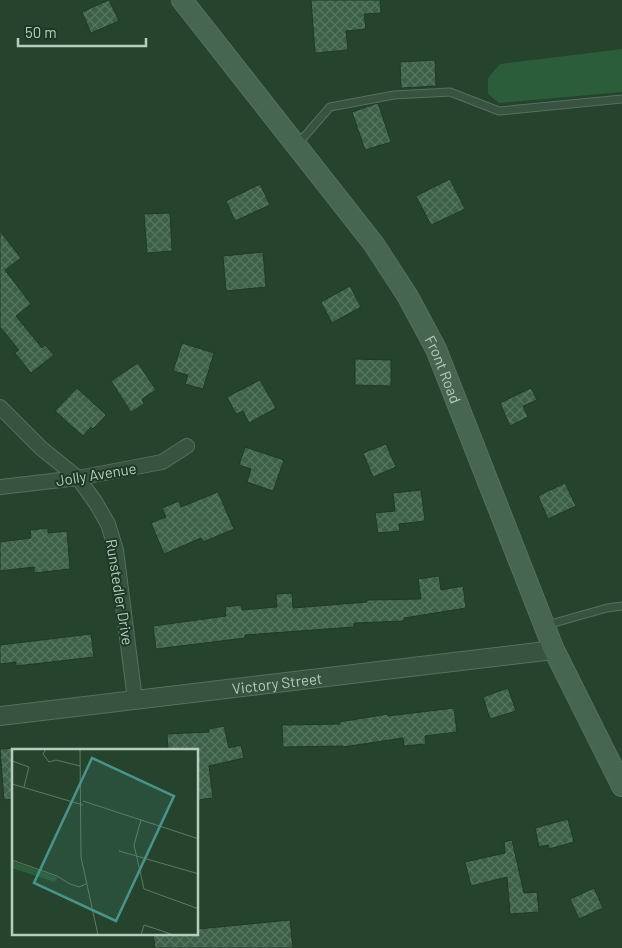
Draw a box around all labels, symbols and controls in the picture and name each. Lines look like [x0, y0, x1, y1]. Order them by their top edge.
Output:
scale bar [18, 15, 145, 47]
text: 50 m [25, 23, 57, 41]
street label: Front Road [421, 332, 465, 406]
street label: Jolly Avenue [54, 459, 138, 489]
street label: Runstedler Drive [103, 538, 137, 646]
street label: Victory Street [231, 669, 323, 697]
inset map [12, 749, 199, 936]

